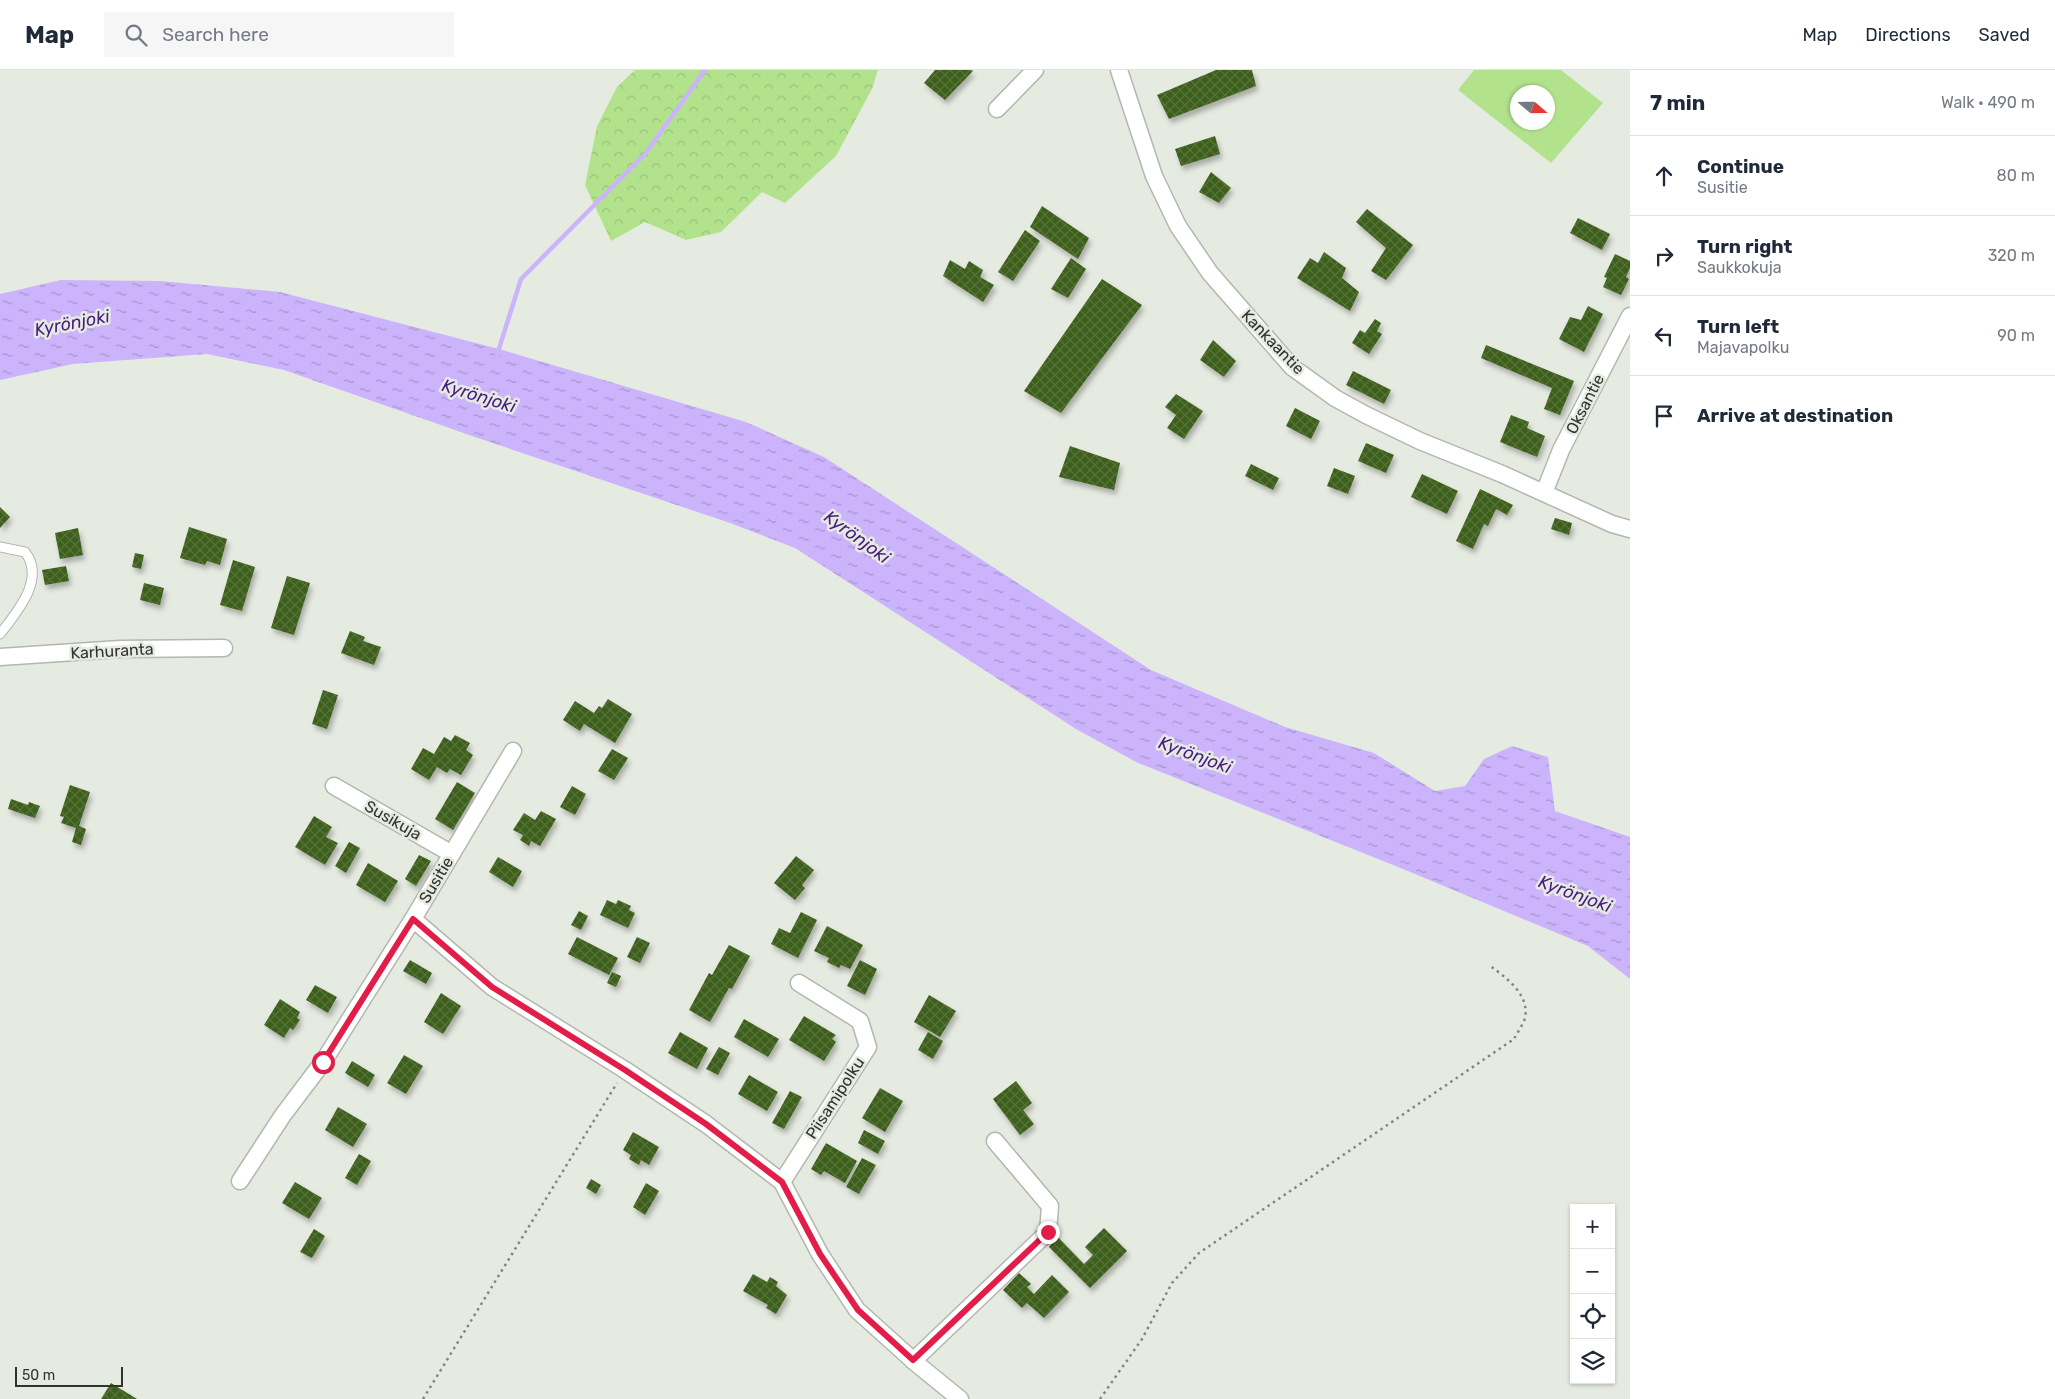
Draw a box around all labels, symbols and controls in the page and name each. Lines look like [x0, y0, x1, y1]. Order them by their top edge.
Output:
search box [104, 12, 454, 57]
text: Map [25, 21, 74, 49]
icon: search [122, 21, 150, 49]
text: Search here [162, 23, 269, 46]
text: Map [1802, 24, 1837, 46]
text: Directions [1865, 24, 1951, 46]
text: Saved [1979, 24, 2030, 46]
north arrow [1510, 85, 1555, 130]
text: 7 min [1650, 90, 1705, 115]
text: Walk · 490 m [1941, 93, 2035, 112]
text: Continue [1697, 155, 1784, 178]
icon: ahead [1650, 162, 1678, 190]
text: 80 m [1997, 166, 2035, 185]
text: Susitie [1697, 178, 1748, 197]
text: Turn right [1697, 235, 1792, 258]
icon: right [1650, 242, 1678, 270]
text: 320 m [1988, 246, 2035, 265]
text: Saukkokuja [1697, 258, 1782, 277]
water label: Kyrönjoki [32, 305, 112, 341]
street label: Kankaantie [1238, 306, 1308, 378]
text: Turn left [1697, 315, 1779, 338]
icon: left [1650, 322, 1678, 350]
text: 90 m [1997, 326, 2035, 345]
text: Majavapolku [1697, 338, 1789, 357]
street label: Oksantie [1562, 371, 1608, 437]
water label: Kyrönjoki [439, 374, 519, 418]
icon: arrive [1650, 402, 1678, 430]
text: Arrive at destination [1697, 404, 1893, 427]
water label: Kyrönjoki [820, 506, 895, 569]
street label: Karhuranta [70, 639, 154, 663]
water label: Kyrönjoki [1155, 732, 1235, 779]
street label: Susikuja [361, 796, 425, 844]
street label: Susitie [415, 853, 457, 907]
water label: Kyrönjoki [1535, 871, 1615, 918]
route start [312, 1051, 335, 1074]
street label: Piisamipolku [802, 1054, 868, 1142]
map controls [1570, 1204, 1615, 1384]
button: + [1570, 1204, 1615, 1249]
route end [1037, 1221, 1060, 1244]
button: − [1570, 1249, 1615, 1294]
button: locate [1570, 1294, 1615, 1339]
button: layers [1570, 1339, 1615, 1384]
scale bar [15, 1364, 122, 1387]
text: 50 m [22, 1367, 55, 1384]

